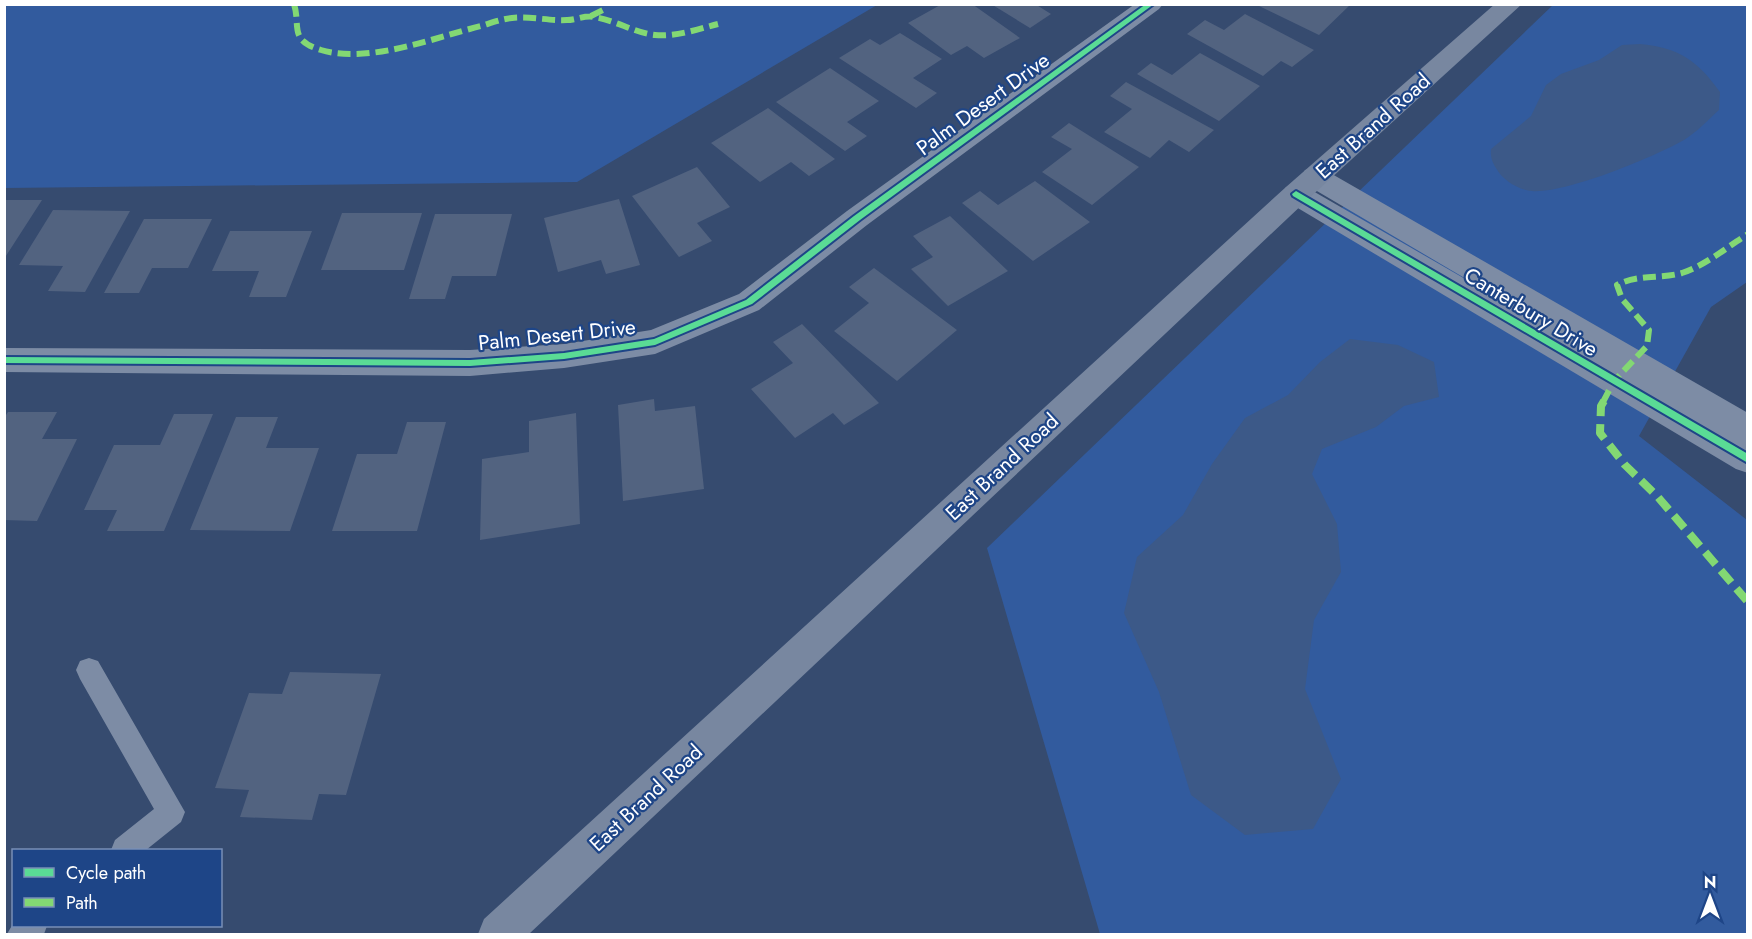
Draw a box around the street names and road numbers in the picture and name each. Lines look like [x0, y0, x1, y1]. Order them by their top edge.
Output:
street label: Palm Desert Drive [910, 45, 1056, 163]
street label: East Brand Road [1309, 66, 1437, 186]
street label: Canterbury Drive [1458, 260, 1604, 364]
street label: Palm Desert Drive [477, 312, 637, 358]
street label: East Brand Road [939, 407, 1065, 527]
street label: East Brand Road [583, 738, 709, 858]

